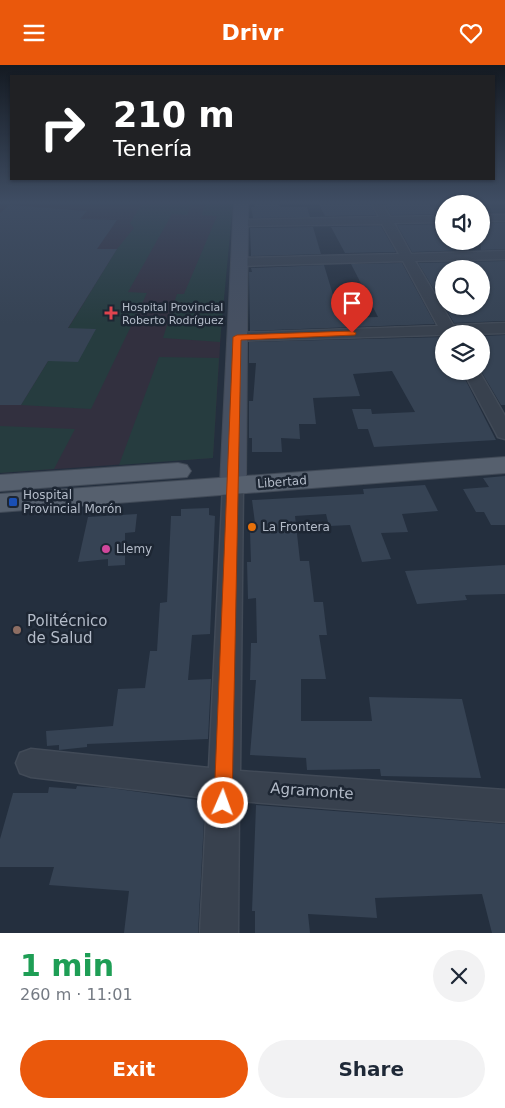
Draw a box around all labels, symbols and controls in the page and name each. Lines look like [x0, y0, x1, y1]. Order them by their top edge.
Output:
icon: menu [20, 19, 48, 47]
icon: heart [457, 19, 485, 47]
text: Drivr [222, 20, 283, 45]
icon: right [30, 95, 95, 160]
text: 210 m [113, 95, 235, 135]
text: Tenería [113, 136, 192, 161]
map controls [435, 195, 490, 380]
button: sound [435, 195, 490, 250]
button: search [435, 260, 490, 315]
pin [331, 282, 373, 333]
icon: arrive [338, 289, 366, 317]
place label: Hospital Provincial Roberto Rodríguez [122, 301, 224, 327]
marker: Hospital Provincial Roberto Rodríguez [104, 306, 118, 320]
button: layers [435, 325, 490, 380]
street label: Libertad [257, 473, 307, 491]
place label: Hospital Provincial Morón [23, 488, 122, 516]
marker: Hospital Provincial Morón [7, 496, 19, 508]
place label: La Frontera [262, 520, 330, 534]
marker: La Frontera [246, 521, 258, 533]
place label: Llemy [116, 542, 152, 556]
marker: Llemy [100, 543, 112, 555]
place label: Politécnico de Salud [27, 612, 107, 647]
marker: Politécnico de Salud [11, 624, 23, 636]
position arrow [196, 776, 248, 828]
street label: Agramonte [270, 779, 354, 803]
text: 1 min [20, 948, 114, 983]
button: close [433, 950, 485, 1002]
text: 260 m · 11:01 [20, 985, 133, 1004]
button: Exit [20, 1040, 248, 1098]
button: Share [258, 1040, 485, 1098]

